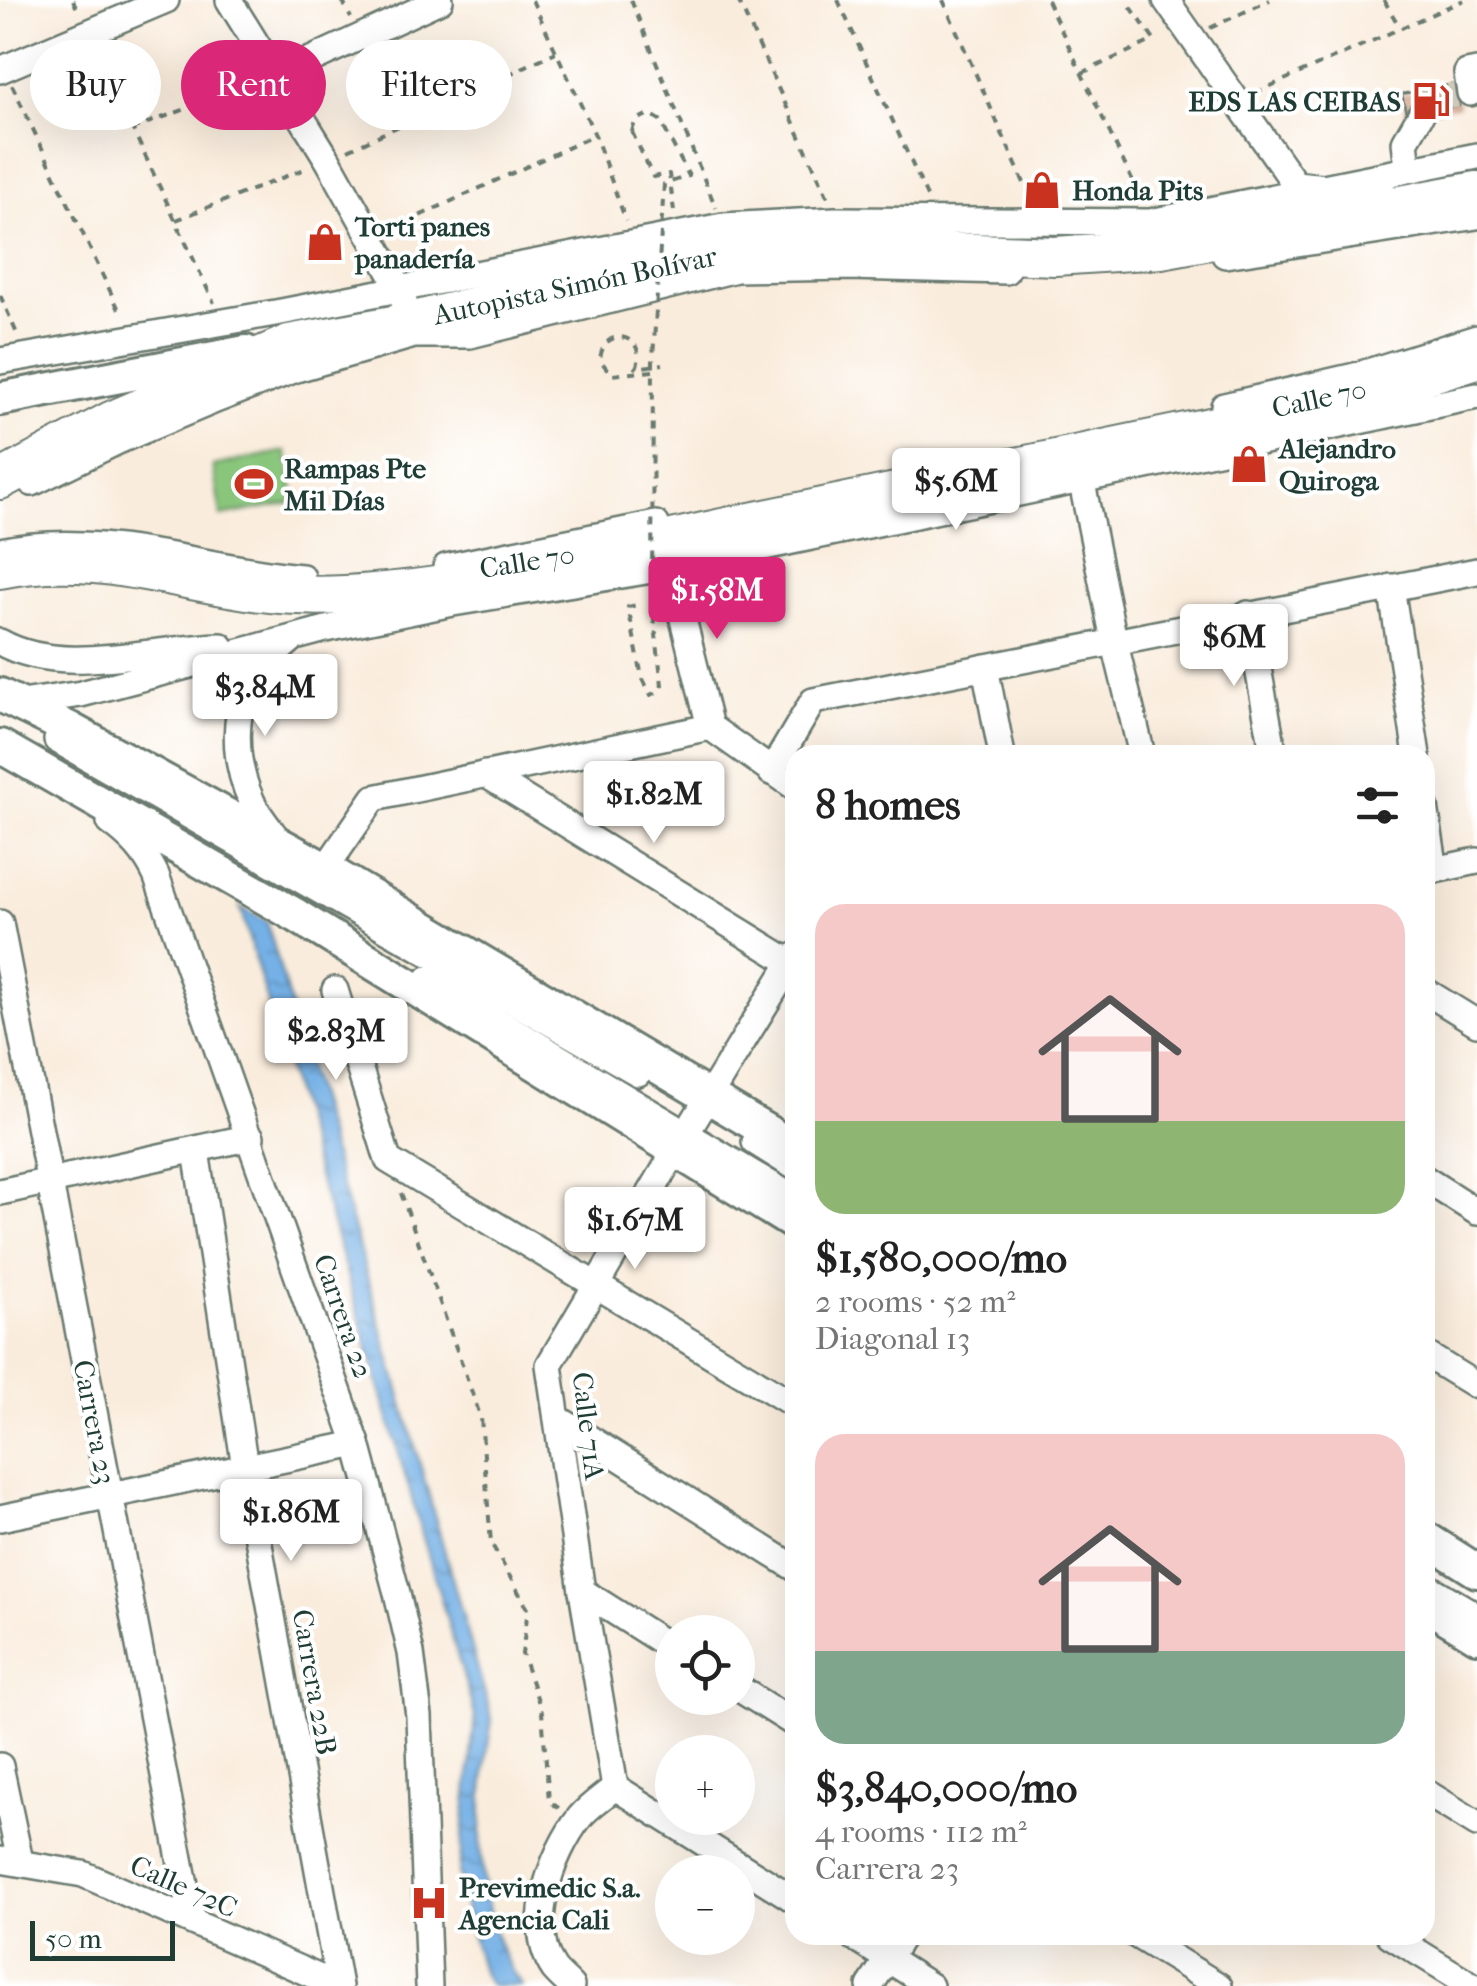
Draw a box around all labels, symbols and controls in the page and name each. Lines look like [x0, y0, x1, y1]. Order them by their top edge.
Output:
chip: Buy [30, 40, 161, 130]
chip: Rent [181, 40, 326, 130]
chip: Filters [346, 40, 512, 130]
fuel station icon: EDS LAS CEIBAS [1410, 80, 1452, 122]
place label: EDS LAS CEIBAS [1188, 85, 1401, 118]
shop icon: Honda Pits [1021, 169, 1063, 211]
place label: Honda Pits [1072, 174, 1203, 207]
place label: Torti panes panadería [354, 210, 490, 275]
shop icon: Torti panes panadería [304, 221, 346, 263]
street label: Autopista Simón Bolívar [429, 239, 720, 332]
street label: Calle 70 [1269, 372, 1369, 425]
place label: Alejandro Quiroga [1277, 432, 1396, 497]
shop icon: Alejandro Quiroga [1228, 443, 1270, 485]
pin: $5.6M [886, 448, 1026, 533]
place label: Rampas Pte Mil Días [284, 452, 426, 517]
text: $5.6M [914, 462, 998, 499]
sports icon: Rampas Pte Mil Días [233, 463, 275, 505]
street label: Calle 70 [477, 538, 577, 585]
pin: $1.58M [636, 557, 798, 642]
text: $1.58M [670, 571, 764, 608]
pin: $6M [1186, 604, 1282, 689]
text: $6M [1202, 618, 1266, 655]
pin: $3.84M [184, 654, 346, 739]
text: $3.84M [215, 668, 315, 705]
pin: $1.82M [573, 761, 735, 846]
text: $1.82M [606, 775, 703, 812]
icon: filters [1350, 778, 1405, 833]
text: 8 homes [815, 781, 961, 830]
icon: home [1020, 969, 1200, 1149]
pin: $2.83M [255, 998, 417, 1083]
text: $2.83M [287, 1012, 385, 1049]
pin: $1.67M [554, 1187, 716, 1272]
text: $1.67M [586, 1201, 684, 1238]
text: $1,580,000/mo [815, 1234, 1067, 1283]
street label: Carrera 22 [307, 1250, 380, 1382]
text: 2 rooms · 52 m² [815, 1283, 1015, 1320]
text: Diagonal 13 [815, 1320, 970, 1357]
street label: Carrera 23 [66, 1357, 123, 1487]
street label: Calle 71A [566, 1370, 612, 1483]
pin: $1.86M [210, 1479, 372, 1564]
text: $1.86M [242, 1493, 340, 1530]
icon: home [1020, 1499, 1200, 1679]
street label: Carrera 22B [285, 1607, 344, 1757]
map controls [655, 1615, 755, 1955]
button: locate [655, 1615, 755, 1715]
button: + [655, 1735, 755, 1835]
text: $3,840,000/mo [815, 1764, 1077, 1813]
text: 4 rooms · 112 m² [815, 1813, 1027, 1850]
street label: Calle 72C [125, 1848, 242, 1925]
text: Carrera 23 [815, 1850, 959, 1887]
button: − [655, 1855, 755, 1955]
place label: Previmedic S.a. Agencia Cali [457, 1871, 641, 1936]
hospital icon: Previmedic S.a. Agencia Cali [408, 1882, 450, 1924]
scale bar [30, 1916, 175, 1960]
text: 50 m [45, 1922, 102, 1955]

